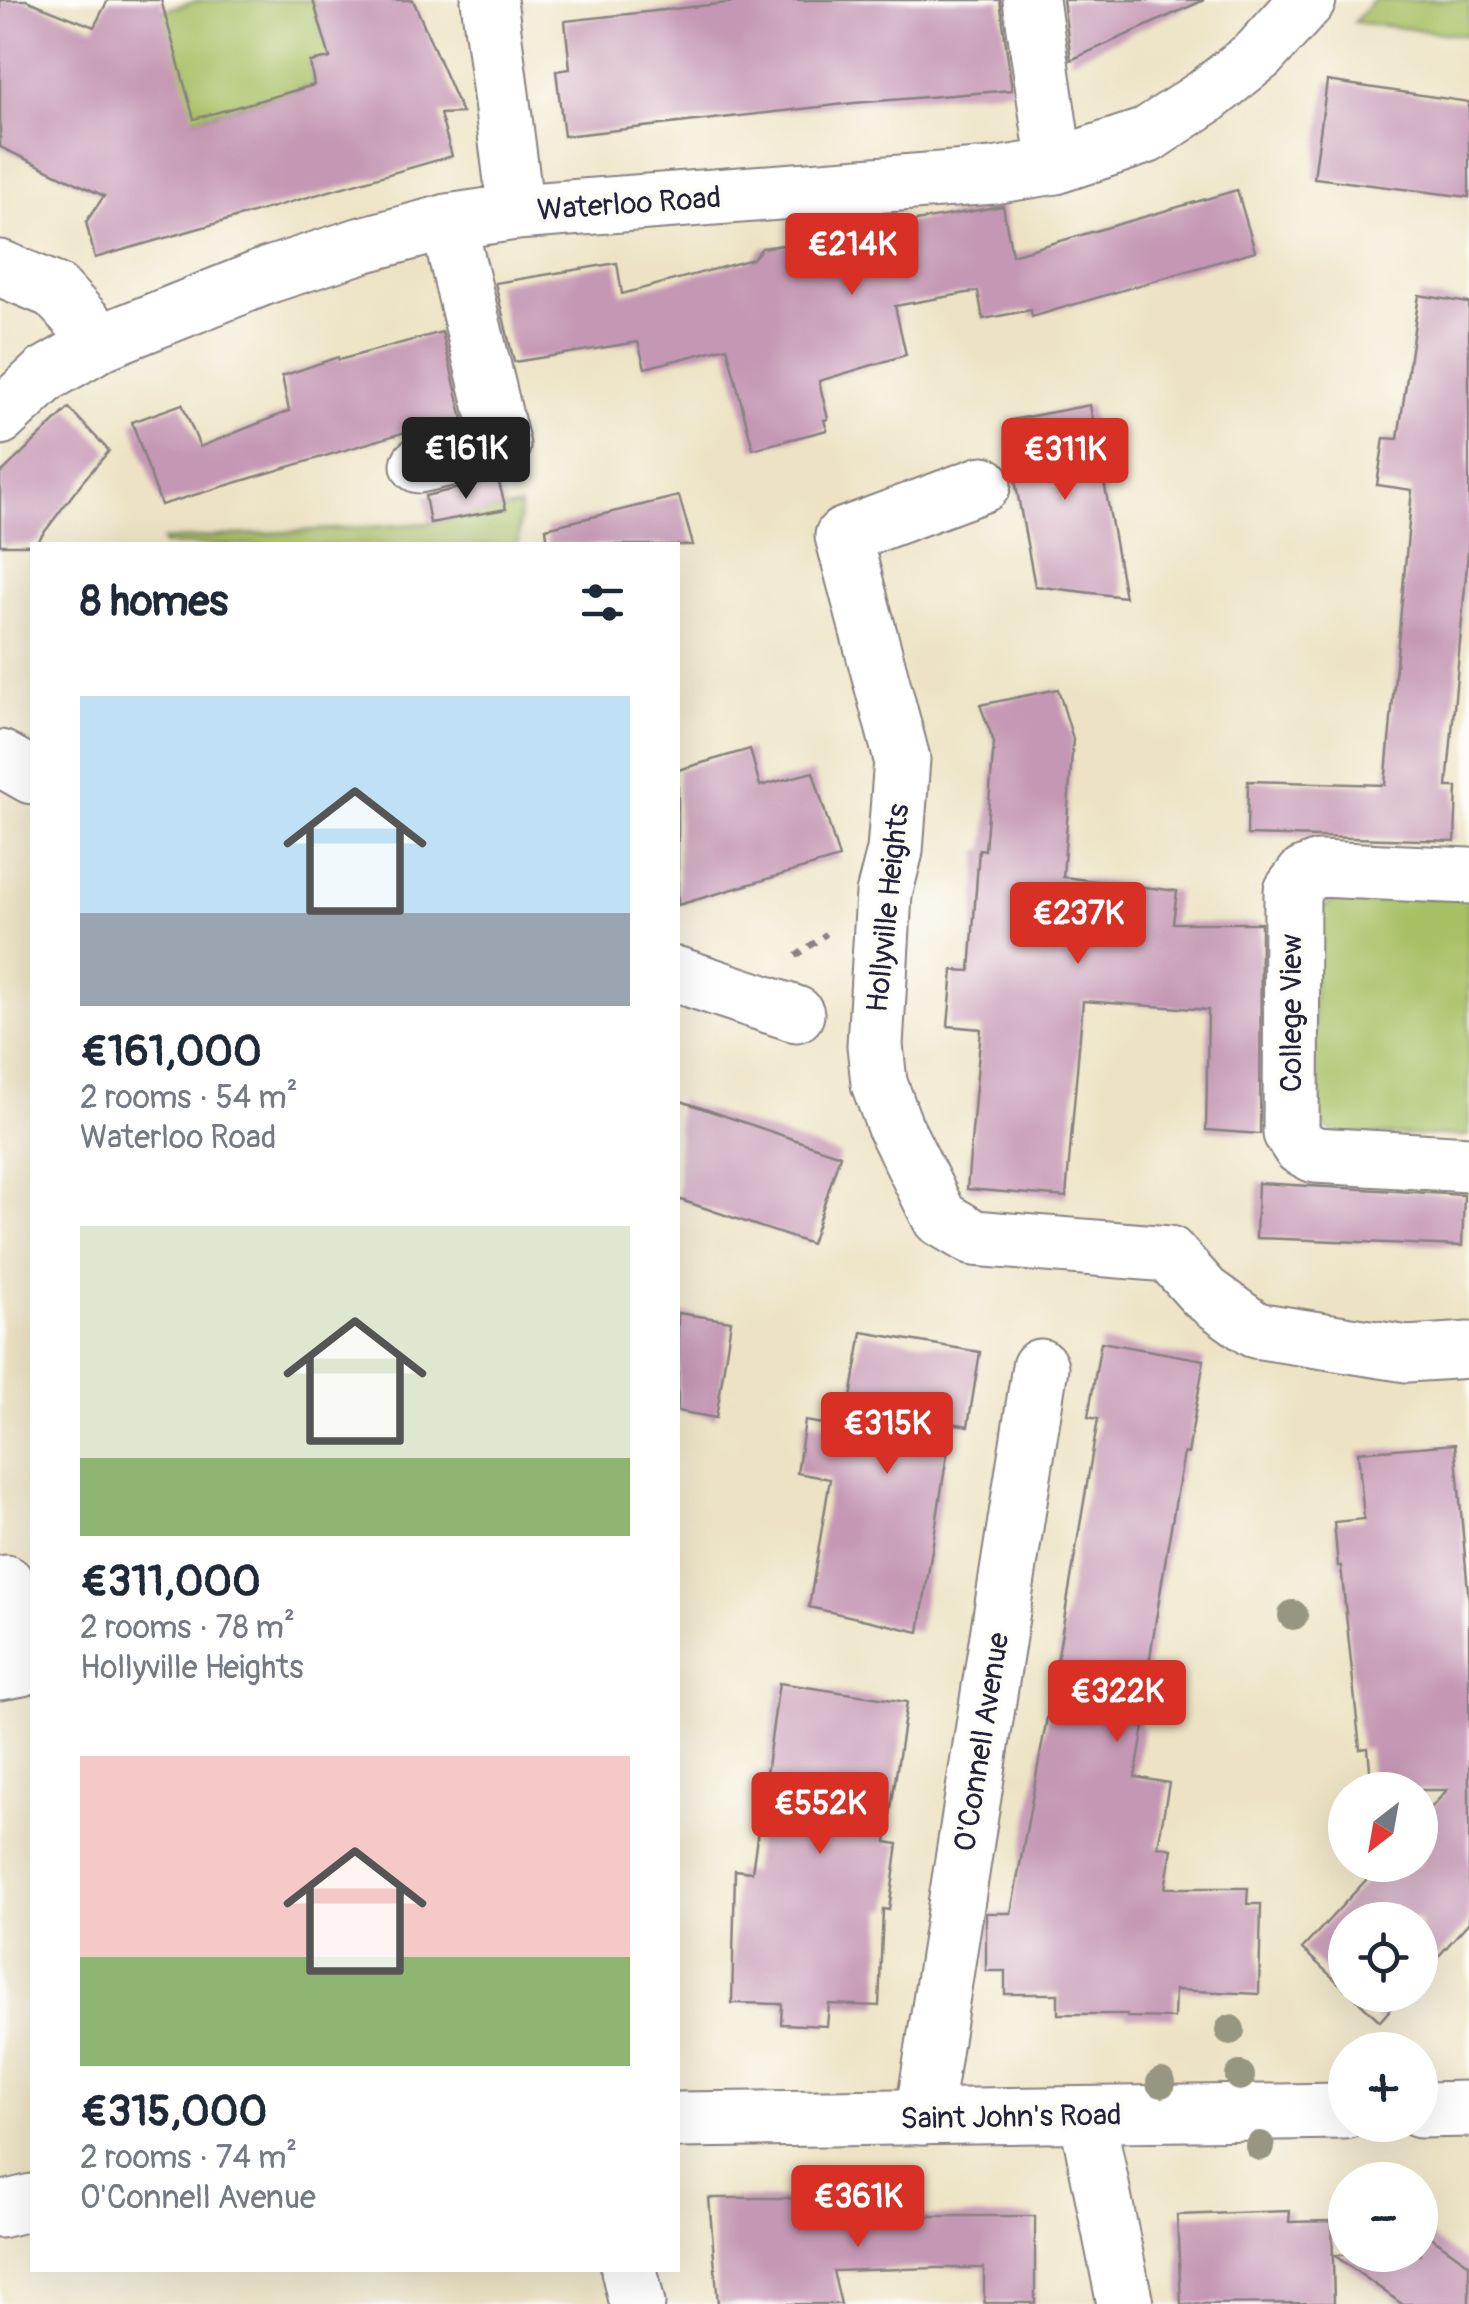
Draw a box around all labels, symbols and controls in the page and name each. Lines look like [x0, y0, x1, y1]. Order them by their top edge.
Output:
street label: Waterloo Road [536, 179, 722, 229]
pin: €214K [782, 213, 922, 298]
text: €214K [807, 225, 897, 265]
pin: €161K [396, 417, 536, 502]
pin: €311K [995, 418, 1135, 503]
text: €161K [424, 429, 508, 469]
text: €311K [1023, 430, 1107, 470]
icon: filters [575, 575, 630, 630]
text: 8 homes [80, 576, 228, 628]
icon: home [265, 761, 445, 941]
street label: Hollyville Heights [859, 802, 917, 1014]
pin: €237K [1008, 882, 1148, 967]
text: €237K [1032, 894, 1124, 934]
street label: College View [1273, 934, 1310, 1092]
text: €161,000 [80, 1026, 262, 1078]
text: 2 rooms · 54 m² [80, 1078, 298, 1118]
text: Waterloo Road [80, 1118, 277, 1158]
icon: home [265, 1291, 445, 1471]
pin: €315K [817, 1392, 957, 1477]
text: €315K [843, 1404, 931, 1444]
text: €311,000 [80, 1556, 261, 1608]
text: 2 rooms · 78 m² [80, 1608, 295, 1648]
street label: O'Connell Avenue [946, 1630, 1018, 1854]
text: Hollyville Heights [80, 1648, 303, 1688]
pin: €322K [1047, 1660, 1187, 1745]
text: €322K [1070, 1672, 1164, 1712]
pin: €552K [750, 1772, 890, 1857]
north arrow [1328, 1772, 1438, 1882]
map controls [1328, 1772, 1438, 2272]
text: €552K [774, 1784, 867, 1824]
icon: home [265, 1821, 445, 2001]
button: locate [1328, 1902, 1438, 2012]
button: + [1328, 2032, 1438, 2142]
text: €315,000 [80, 2086, 267, 2138]
street label: Saint John's Road [900, 2097, 1122, 2137]
text: 2 rooms · 74 m² [80, 2138, 297, 2178]
button: − [1328, 2162, 1438, 2272]
pin: €361K [788, 2165, 928, 2250]
text: €361K [813, 2177, 903, 2217]
text: O'Connell Avenue [80, 2178, 316, 2218]

